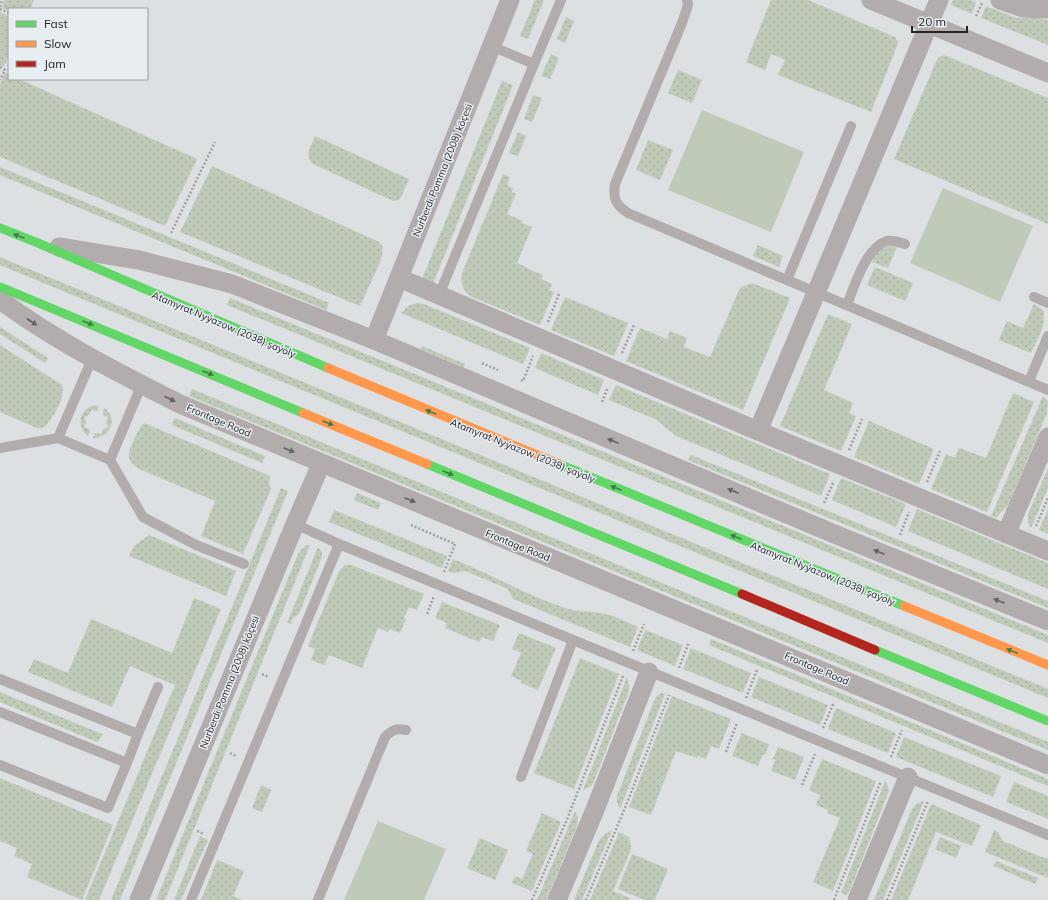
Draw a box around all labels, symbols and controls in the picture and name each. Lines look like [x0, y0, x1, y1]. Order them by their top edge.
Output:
legend [8, 8, 148, 80]
scale bar [912, 8, 967, 34]
text: 20 m [918, 14, 946, 29]
text: Fast [44, 16, 68, 31]
text: Slow [44, 36, 72, 51]
text: Jam [44, 56, 66, 71]
street label: Nurberdi Pomma (2008) köçesi [410, 102, 475, 239]
one-way arrow [13, 233, 25, 239]
street label: Atamyrat Nyýazow (2038) şaýoly [150, 288, 298, 361]
one-way arrow [27, 318, 37, 326]
one-way arrow [82, 321, 94, 327]
one-way arrow [202, 370, 213, 376]
one-way arrow [164, 396, 176, 402]
street label: Frontage Road [185, 401, 253, 440]
one-way arrow [425, 408, 437, 414]
street label: Atamyrat Nyýazow (2038) şaýoly [448, 415, 598, 486]
one-way arrow [322, 420, 333, 426]
one-way arrow [607, 437, 619, 443]
one-way arrow [284, 448, 296, 454]
one-way arrow [442, 469, 454, 476]
one-way arrow [611, 485, 622, 491]
one-way arrow [727, 488, 738, 494]
one-way arrow [404, 497, 415, 503]
street label: Frontage Road [483, 527, 552, 564]
one-way arrow [730, 534, 742, 540]
street label: Atamyrat Nyýazow (2038) şaýoly [748, 538, 898, 609]
one-way arrow [873, 549, 884, 555]
one-way arrow [992, 598, 1004, 604]
street label: Nurberdi Pomma (2008) köçesi [197, 614, 262, 751]
one-way arrow [1005, 647, 1017, 653]
street label: Frontage Road [783, 649, 851, 688]

